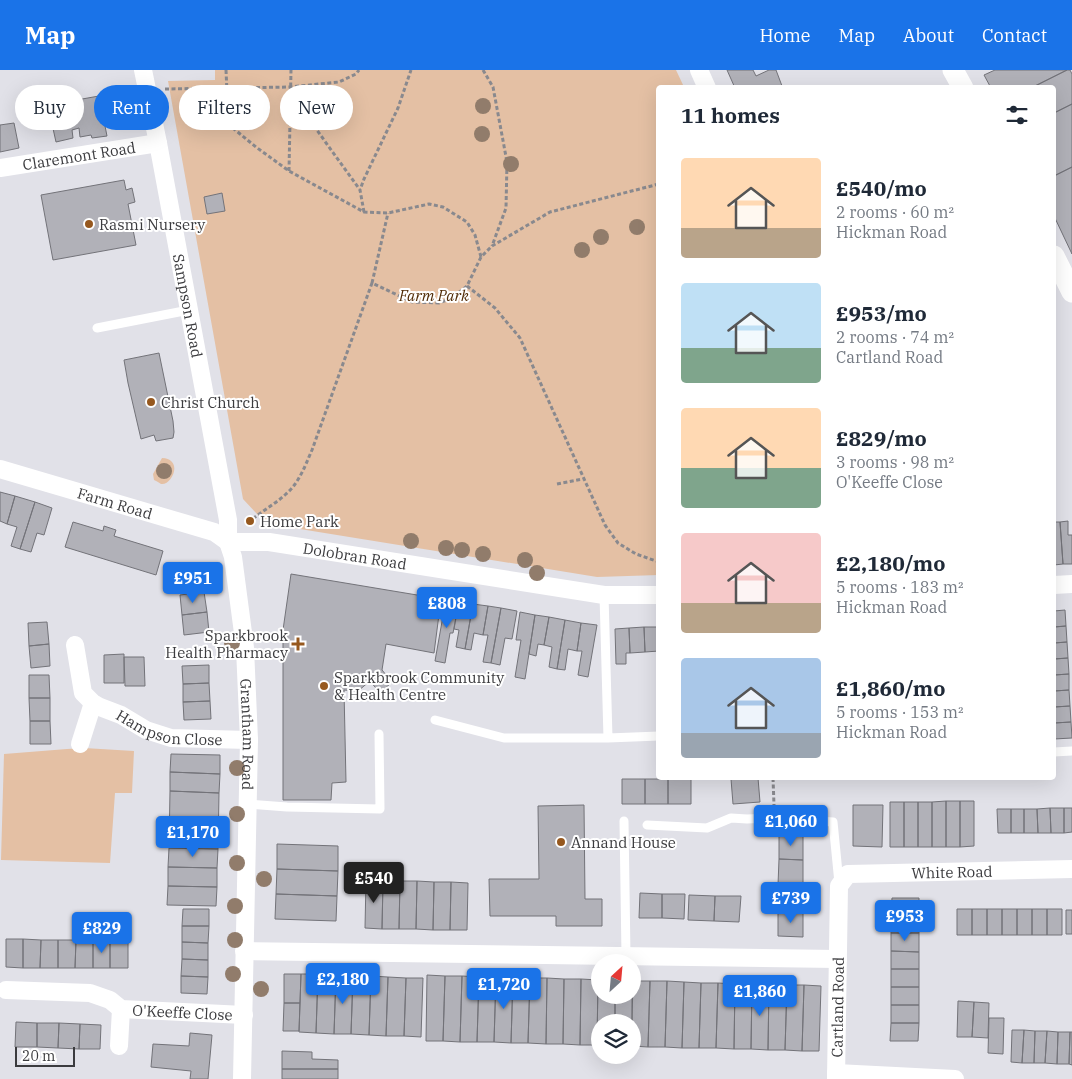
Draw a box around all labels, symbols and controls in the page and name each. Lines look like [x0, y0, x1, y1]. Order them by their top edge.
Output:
text: Map [25, 19, 75, 51]
text: Home [759, 24, 811, 47]
text: Map [839, 24, 875, 47]
text: About [903, 24, 954, 47]
text: Contact [982, 24, 1047, 47]
chip: Buy [15, 85, 84, 130]
chip: Rent [94, 85, 169, 130]
chip: Filters [179, 85, 270, 130]
chip: New [280, 85, 353, 130]
text: 11 homes [681, 101, 780, 129]
icon: filters [1003, 101, 1031, 129]
street label: Claremont Road [21, 137, 137, 174]
text: £540/mo [836, 174, 927, 202]
icon: home [721, 178, 781, 238]
text: 2 rooms · 60 m² [836, 202, 954, 222]
place label: Rasmi Nursery [99, 215, 205, 234]
marker: Rasmi Nursery [83, 218, 95, 230]
text: Hickman Road [836, 222, 947, 242]
street label: Sampson Road [169, 252, 207, 359]
park label: Farm Park [398, 286, 469, 305]
text: £953/mo [836, 299, 927, 327]
icon: home [721, 303, 781, 363]
text: 2 rooms · 74 m² [836, 327, 954, 347]
text: Cartland Road [836, 347, 943, 367]
place label: Christ Church [161, 393, 260, 412]
marker: Christ Church [145, 396, 157, 408]
text: £829/mo [836, 424, 927, 452]
icon: home [721, 428, 781, 488]
text: 3 rooms · 98 m² [836, 452, 954, 472]
text: O'Keeffe Close [836, 472, 943, 492]
street label: Farm Road [75, 483, 155, 523]
place label: Home Park [260, 512, 339, 531]
marker: Home Park [244, 515, 256, 527]
street label: Dolobran Road [302, 538, 408, 573]
text: £2,180/mo [836, 549, 945, 577]
icon: home [721, 553, 781, 613]
pin: £951 [163, 562, 223, 604]
text: £951 [174, 568, 212, 588]
text: 5 rooms · 183 m² [836, 577, 964, 597]
pin: £808 [417, 586, 477, 629]
text: £808 [428, 593, 466, 613]
text: Hickman Road [836, 597, 947, 617]
place label: Sparkbrook Health Pharmacy [165, 626, 288, 662]
marker: Sparkbrook Health Pharmacy [292, 638, 304, 650]
place label: Sparkbrook Community & Health Centre [334, 668, 504, 704]
text: £1,860/mo [836, 674, 945, 702]
street label: Grantham Road [237, 678, 259, 790]
icon: home [721, 678, 781, 738]
marker: Sparkbrook Community & Health Centre [318, 680, 330, 692]
text: 5 rooms · 153 m² [836, 702, 964, 722]
street label: Hampson Close [113, 705, 223, 749]
text: Hickman Road [836, 722, 947, 742]
pin: £1,060 [750, 804, 832, 847]
text: £1,060 [765, 811, 817, 831]
pin: £1,170 [152, 816, 234, 858]
text: £1,170 [167, 822, 219, 842]
place label: Annand House [571, 833, 676, 852]
marker: Annand House [555, 836, 567, 848]
street label: White Road [911, 861, 993, 882]
pin: £540 [344, 862, 404, 904]
text: £540 [355, 868, 393, 888]
pin: £739 [761, 882, 821, 924]
text: £739 [772, 888, 810, 908]
pin: £953 [875, 900, 935, 942]
text: £953 [886, 906, 924, 926]
pin: £829 [72, 912, 132, 954]
text: £829 [83, 918, 121, 938]
north arrow [591, 954, 641, 1004]
map controls [591, 954, 641, 1064]
street label: Cartland Road [827, 957, 847, 1057]
pin: £2,180 [302, 962, 384, 1005]
pin: £1,720 [463, 968, 545, 1010]
text: £2,180 [317, 969, 369, 989]
text: £1,720 [478, 974, 530, 994]
pin: £1,860 [719, 974, 801, 1017]
text: £1,860 [734, 981, 786, 1001]
street label: O'Keeffe Close [132, 1000, 233, 1024]
button: layers [591, 1014, 641, 1064]
scale bar [15, 1044, 75, 1067]
text: 20 m [22, 1047, 55, 1065]

